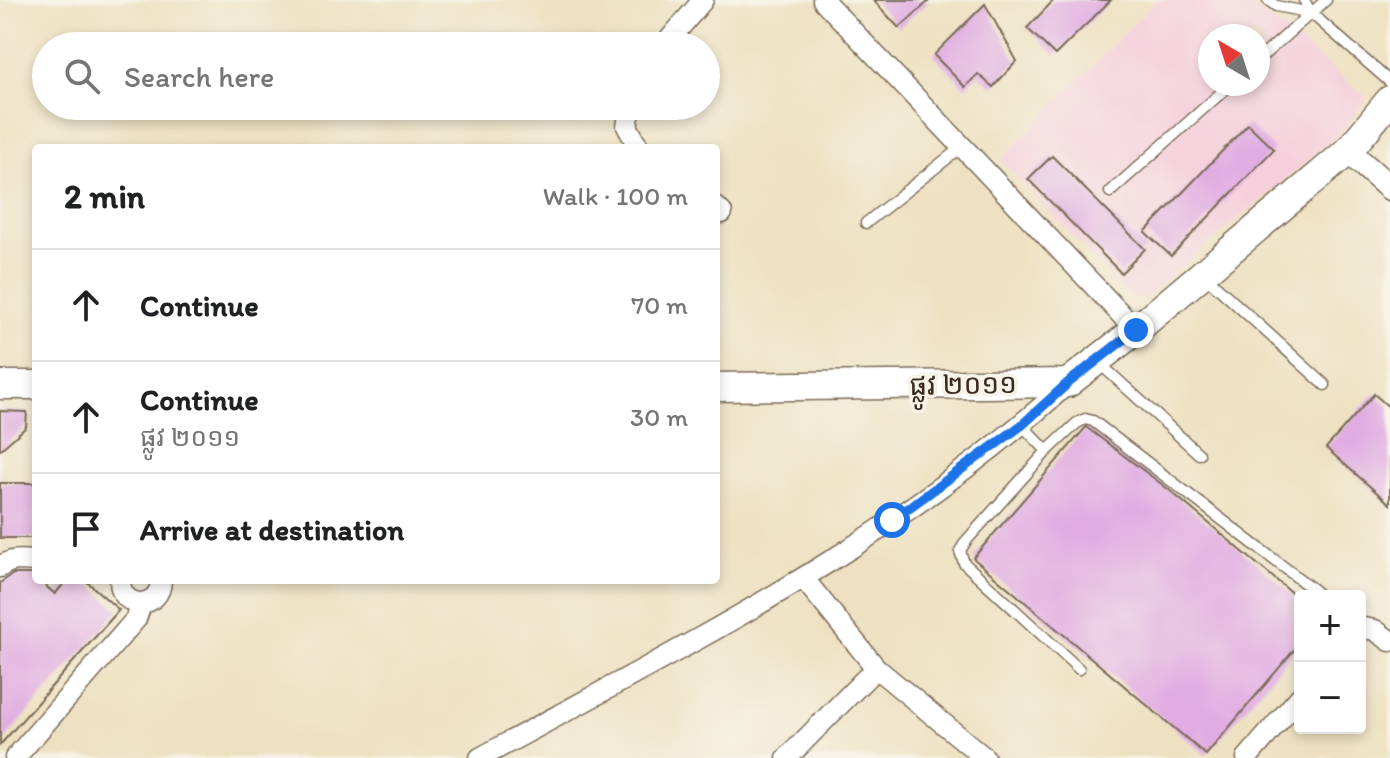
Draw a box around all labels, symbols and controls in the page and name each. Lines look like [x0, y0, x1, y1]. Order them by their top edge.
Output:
north arrow [1198, 24, 1270, 96]
search box [32, 32, 720, 120]
icon: search [60, 54, 104, 98]
text: Search here [124, 58, 274, 95]
text: 2 min [64, 176, 145, 217]
text: Walk · 100 m [543, 180, 688, 212]
icon: ahead [64, 283, 108, 327]
text: Continue [140, 287, 259, 324]
text: 70 m [631, 289, 688, 321]
route end [1118, 312, 1154, 348]
street label: ផ្លូវ ២០១១ [909, 366, 1017, 410]
text: Continue [140, 381, 259, 418]
icon: ahead [64, 395, 108, 439]
text: 30 m [630, 401, 688, 433]
text: ផ្លូវ ២០១១ [140, 421, 240, 453]
route start [874, 502, 910, 538]
icon: arrive [64, 507, 108, 551]
text: Arrive at destination [140, 511, 404, 548]
map controls [1294, 590, 1366, 734]
button: + [1294, 590, 1366, 662]
button: − [1294, 662, 1366, 734]

